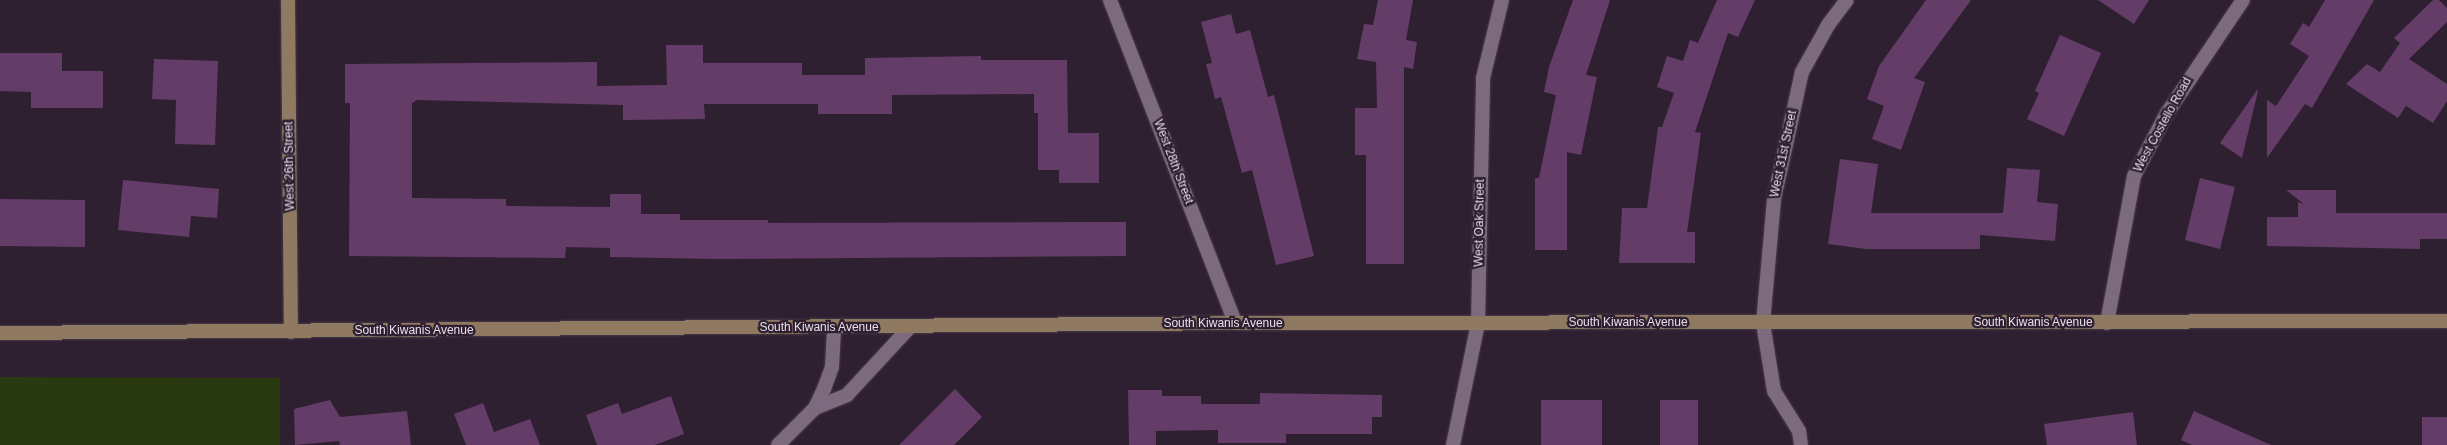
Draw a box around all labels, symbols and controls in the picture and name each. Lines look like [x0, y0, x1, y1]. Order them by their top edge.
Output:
street label: West Costello Road [2131, 75, 2195, 175]
street label: West 31st Street [1768, 109, 1800, 199]
street label: West 28th Street [1150, 118, 1196, 206]
street label: West 26th Street [282, 121, 298, 211]
street label: West Oak Street [1472, 179, 1488, 267]
street label: South Kiwanis Avenue [1568, 316, 1688, 330]
street label: South Kiwanis Avenue [1973, 316, 2093, 330]
street label: South Kiwanis Avenue [1163, 317, 1283, 331]
street label: South Kiwanis Avenue [759, 321, 879, 335]
street label: South Kiwanis Avenue [354, 324, 474, 338]

